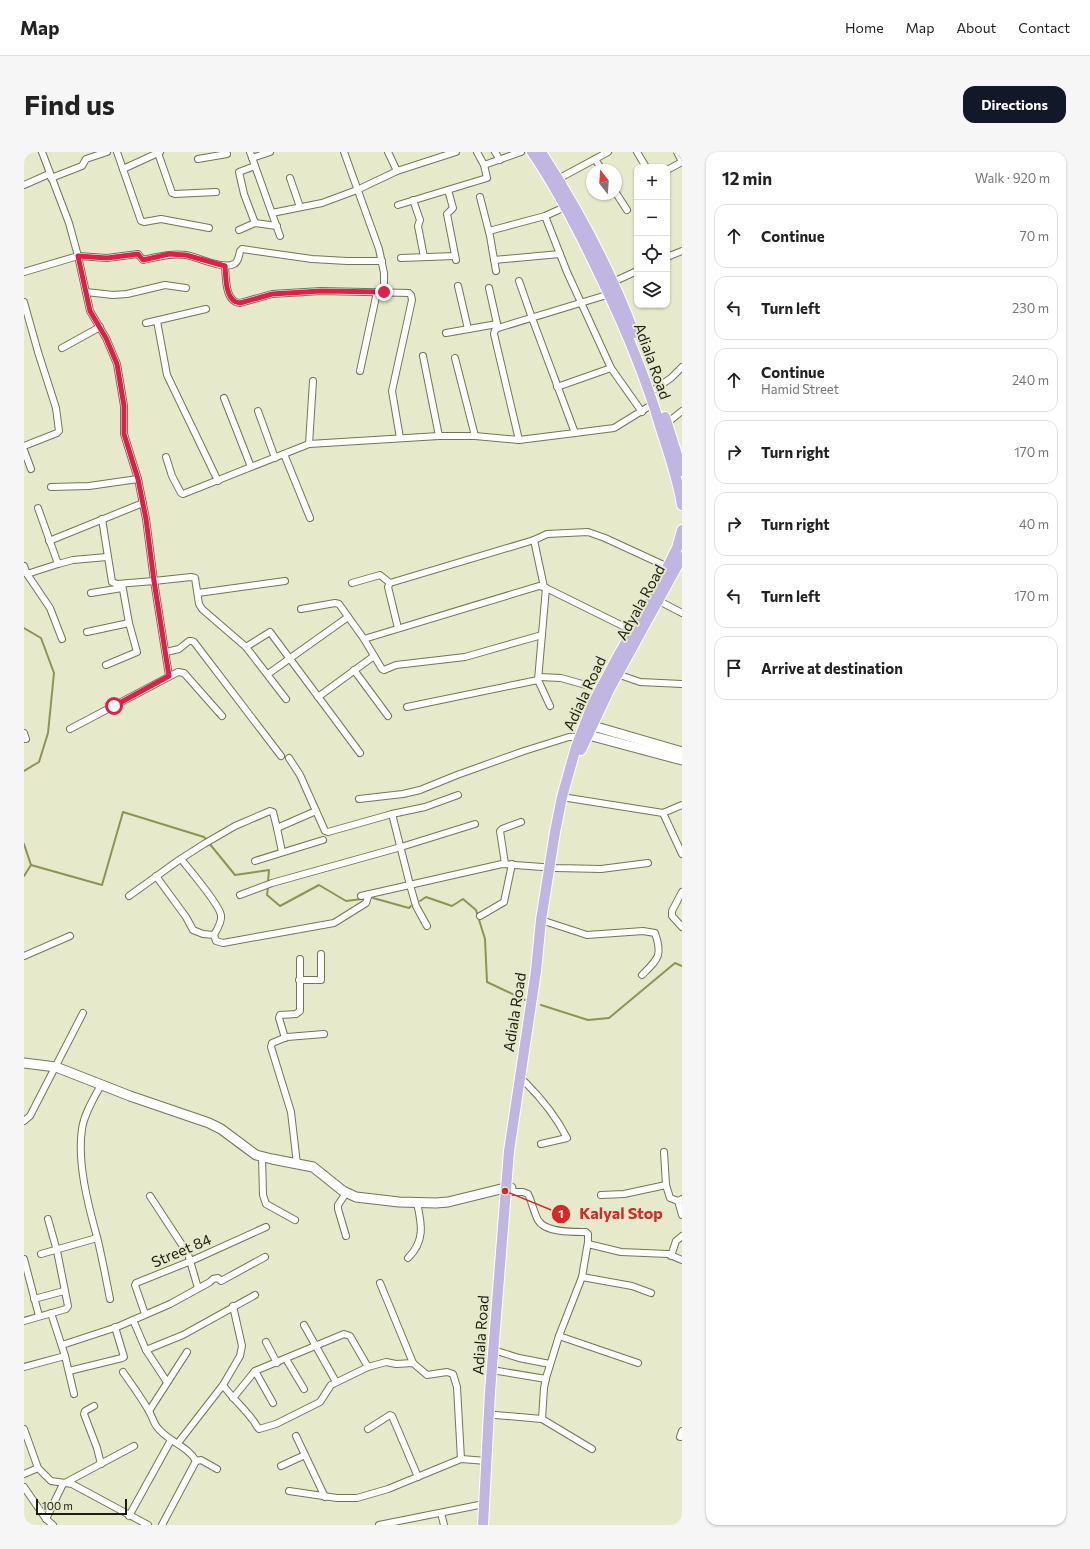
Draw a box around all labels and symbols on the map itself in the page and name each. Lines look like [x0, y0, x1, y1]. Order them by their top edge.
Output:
north arrow [586, 164, 622, 200]
route end [375, 283, 393, 301]
street label: Adiala Road [631, 320, 675, 402]
street label: Adyala Road [612, 561, 668, 643]
street label: Adiala Road [559, 653, 609, 733]
route start [105, 697, 123, 715]
street label: Adiala Road [499, 971, 529, 1053]
callout: Kalyal Stop [551, 1200, 670, 1228]
text: Kalyal Stop [579, 1203, 663, 1222]
text: 1 [558, 1206, 564, 1220]
street label: Street 84 [148, 1229, 214, 1271]
street label: Adiala Road [468, 1295, 492, 1375]
scale bar [36, 1497, 127, 1516]

